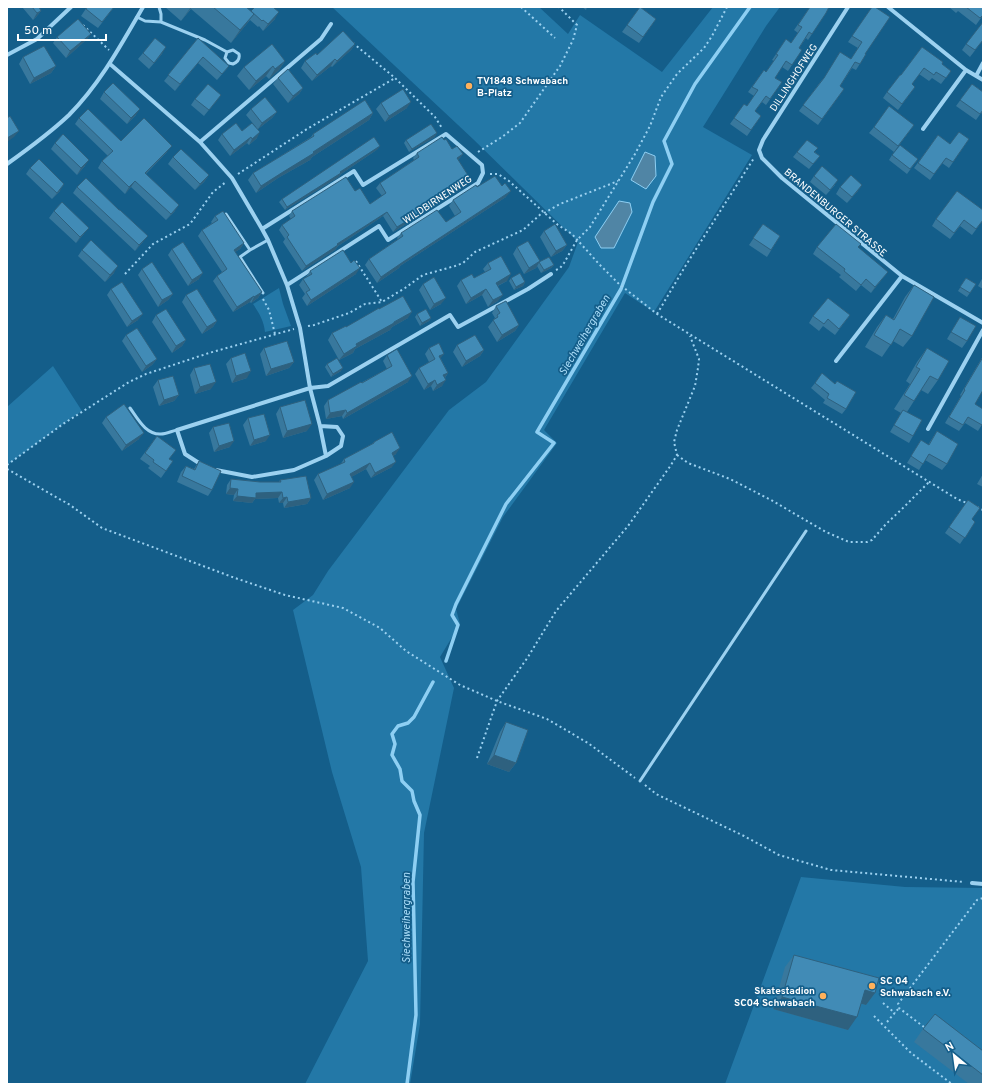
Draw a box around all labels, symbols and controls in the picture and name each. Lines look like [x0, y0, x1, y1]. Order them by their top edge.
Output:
scale bar [18, 16, 106, 42]
text: 50 m [24, 23, 52, 39]
street label: DILLINGHOFWEG [768, 41, 821, 114]
place label: TV1848 Schwabach B-Platz [477, 75, 568, 100]
marker: TV1848 Schwabach B-Platz [464, 81, 474, 91]
street label: BRANDENBURGER STRASSE [781, 166, 889, 260]
street label: WILDBIRNENWEG [401, 173, 475, 228]
water label: Siechweihergraben [556, 293, 614, 378]
water label: Siechweihergraben [400, 873, 414, 963]
place label: SC 04 Schwabach e.V. [880, 975, 951, 1000]
marker: SC 04 Schwabach e.V. [867, 981, 877, 991]
place label: Skatestadion SC04 Schwabach [734, 985, 815, 1010]
marker: Skatestadion SC04 Schwabach [818, 991, 828, 1001]
north arrow [934, 1035, 974, 1075]
text: N [943, 1039, 956, 1055]

